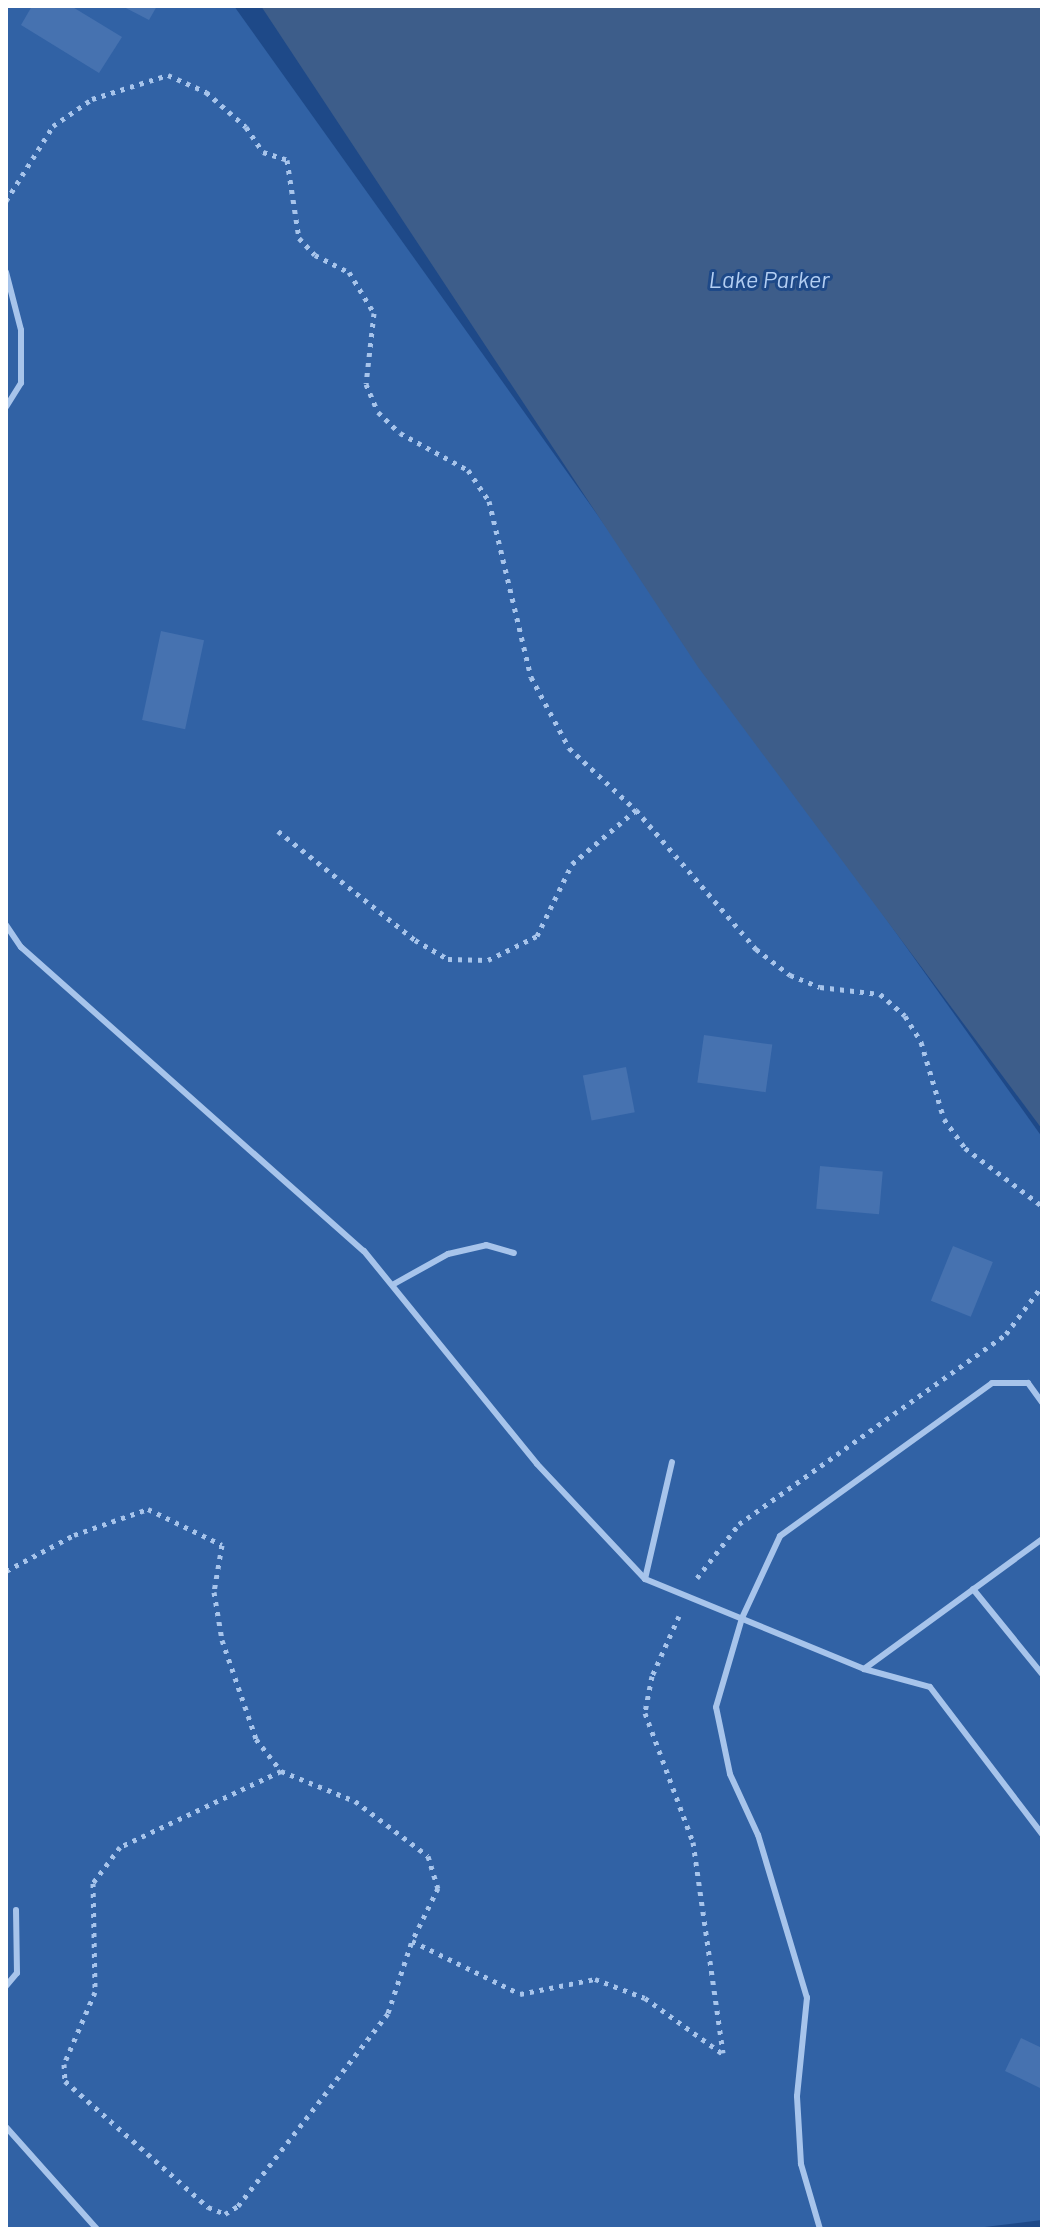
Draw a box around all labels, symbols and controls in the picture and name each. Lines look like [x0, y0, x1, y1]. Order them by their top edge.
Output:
water label: Lake Parker [708, 265, 830, 293]

